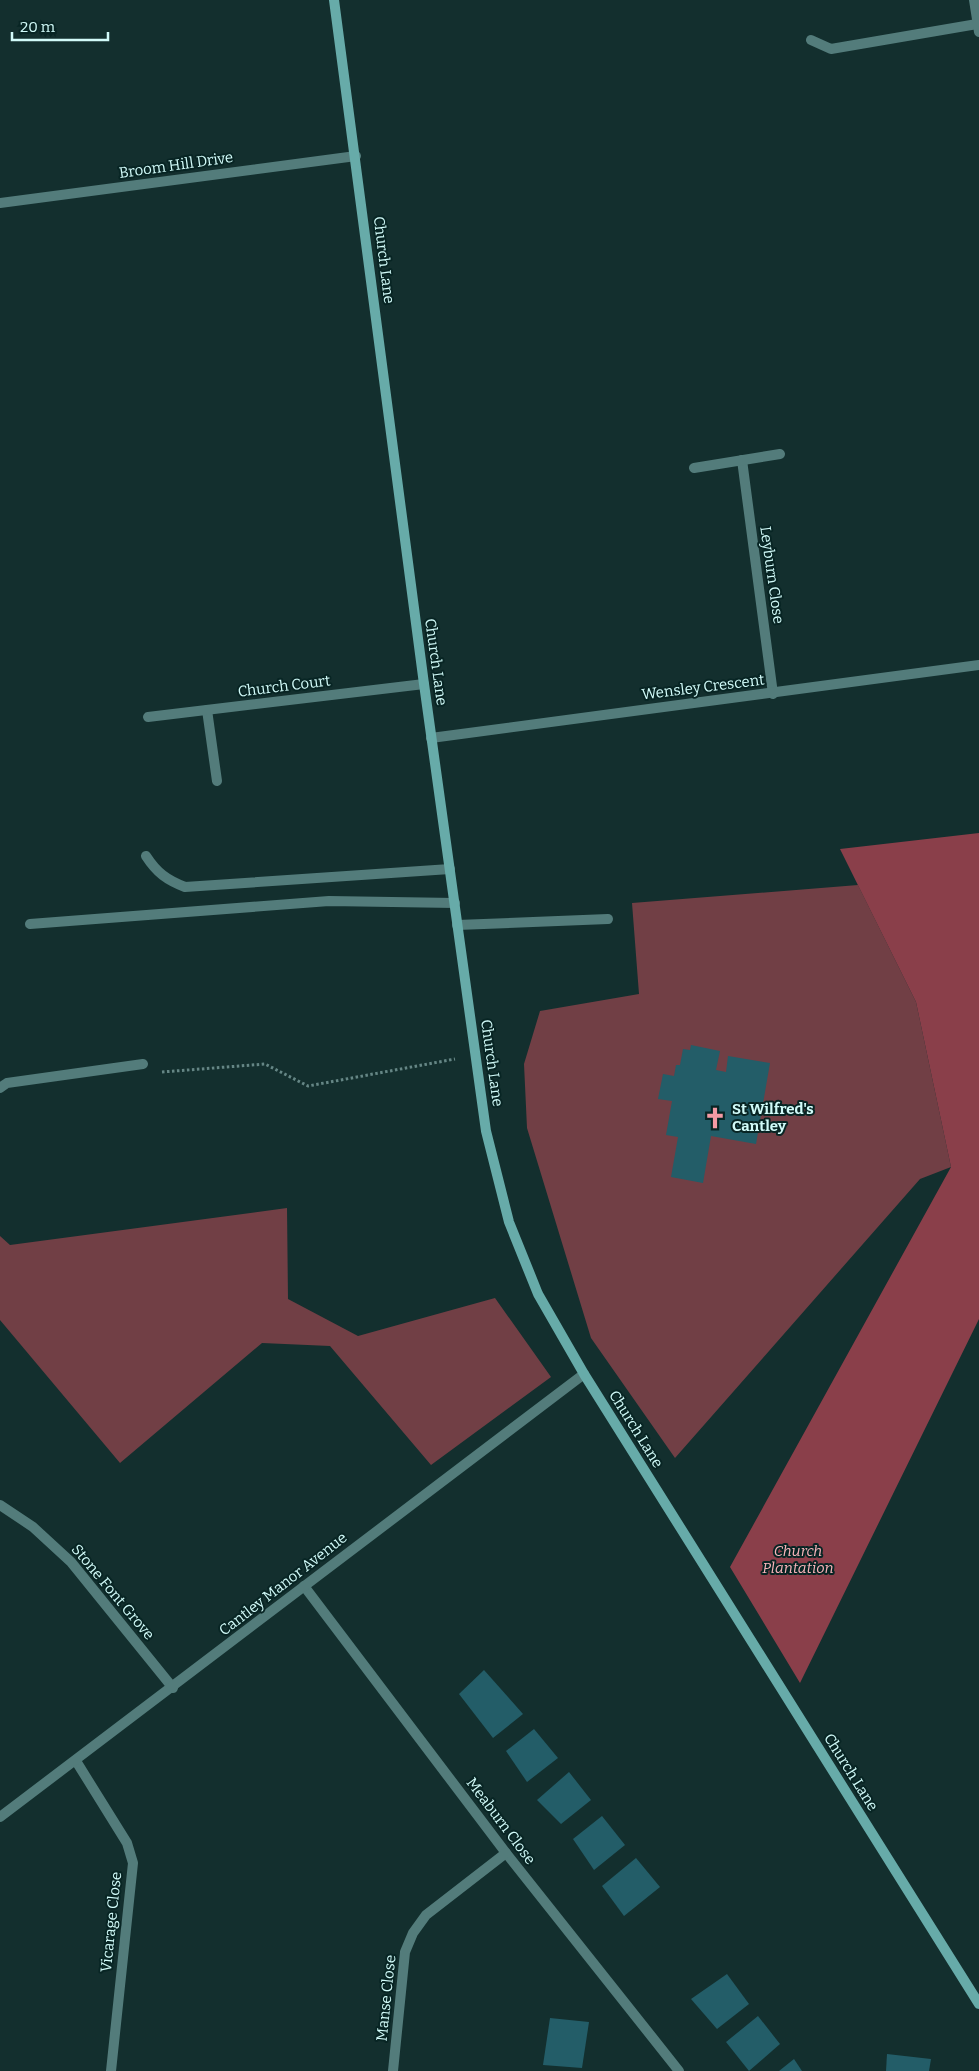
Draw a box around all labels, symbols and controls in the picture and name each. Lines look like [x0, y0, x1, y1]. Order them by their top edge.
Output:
scale bar [12, 10, 109, 42]
text: 20 m [20, 18, 56, 36]
street label: Broom Hill Drive [118, 148, 234, 182]
street label: Church Lane [370, 215, 398, 305]
street label: Leyburn Close [756, 525, 788, 625]
street label: Church Lane [421, 617, 451, 707]
street label: Wensley Crescent [641, 670, 766, 703]
street label: Church Court [237, 671, 332, 701]
street label: Church Lane [477, 1018, 507, 1108]
place label: St Wilfred's Cantley [732, 1100, 814, 1135]
church icon: St Wilfred's Cantley [702, 1105, 728, 1131]
street label: Church Lane [605, 1387, 667, 1471]
street label: Cantley Manor Avenue [215, 1528, 351, 1640]
street label: Stone Font Grove [68, 1541, 158, 1643]
park label: Church Plantation [762, 1542, 834, 1577]
street label: Church Lane [820, 1730, 882, 1814]
street label: Meaburn Close [463, 1774, 539, 1868]
street label: Vicarage Close [97, 1871, 125, 1973]
street label: Manse Close [373, 1954, 399, 2042]

